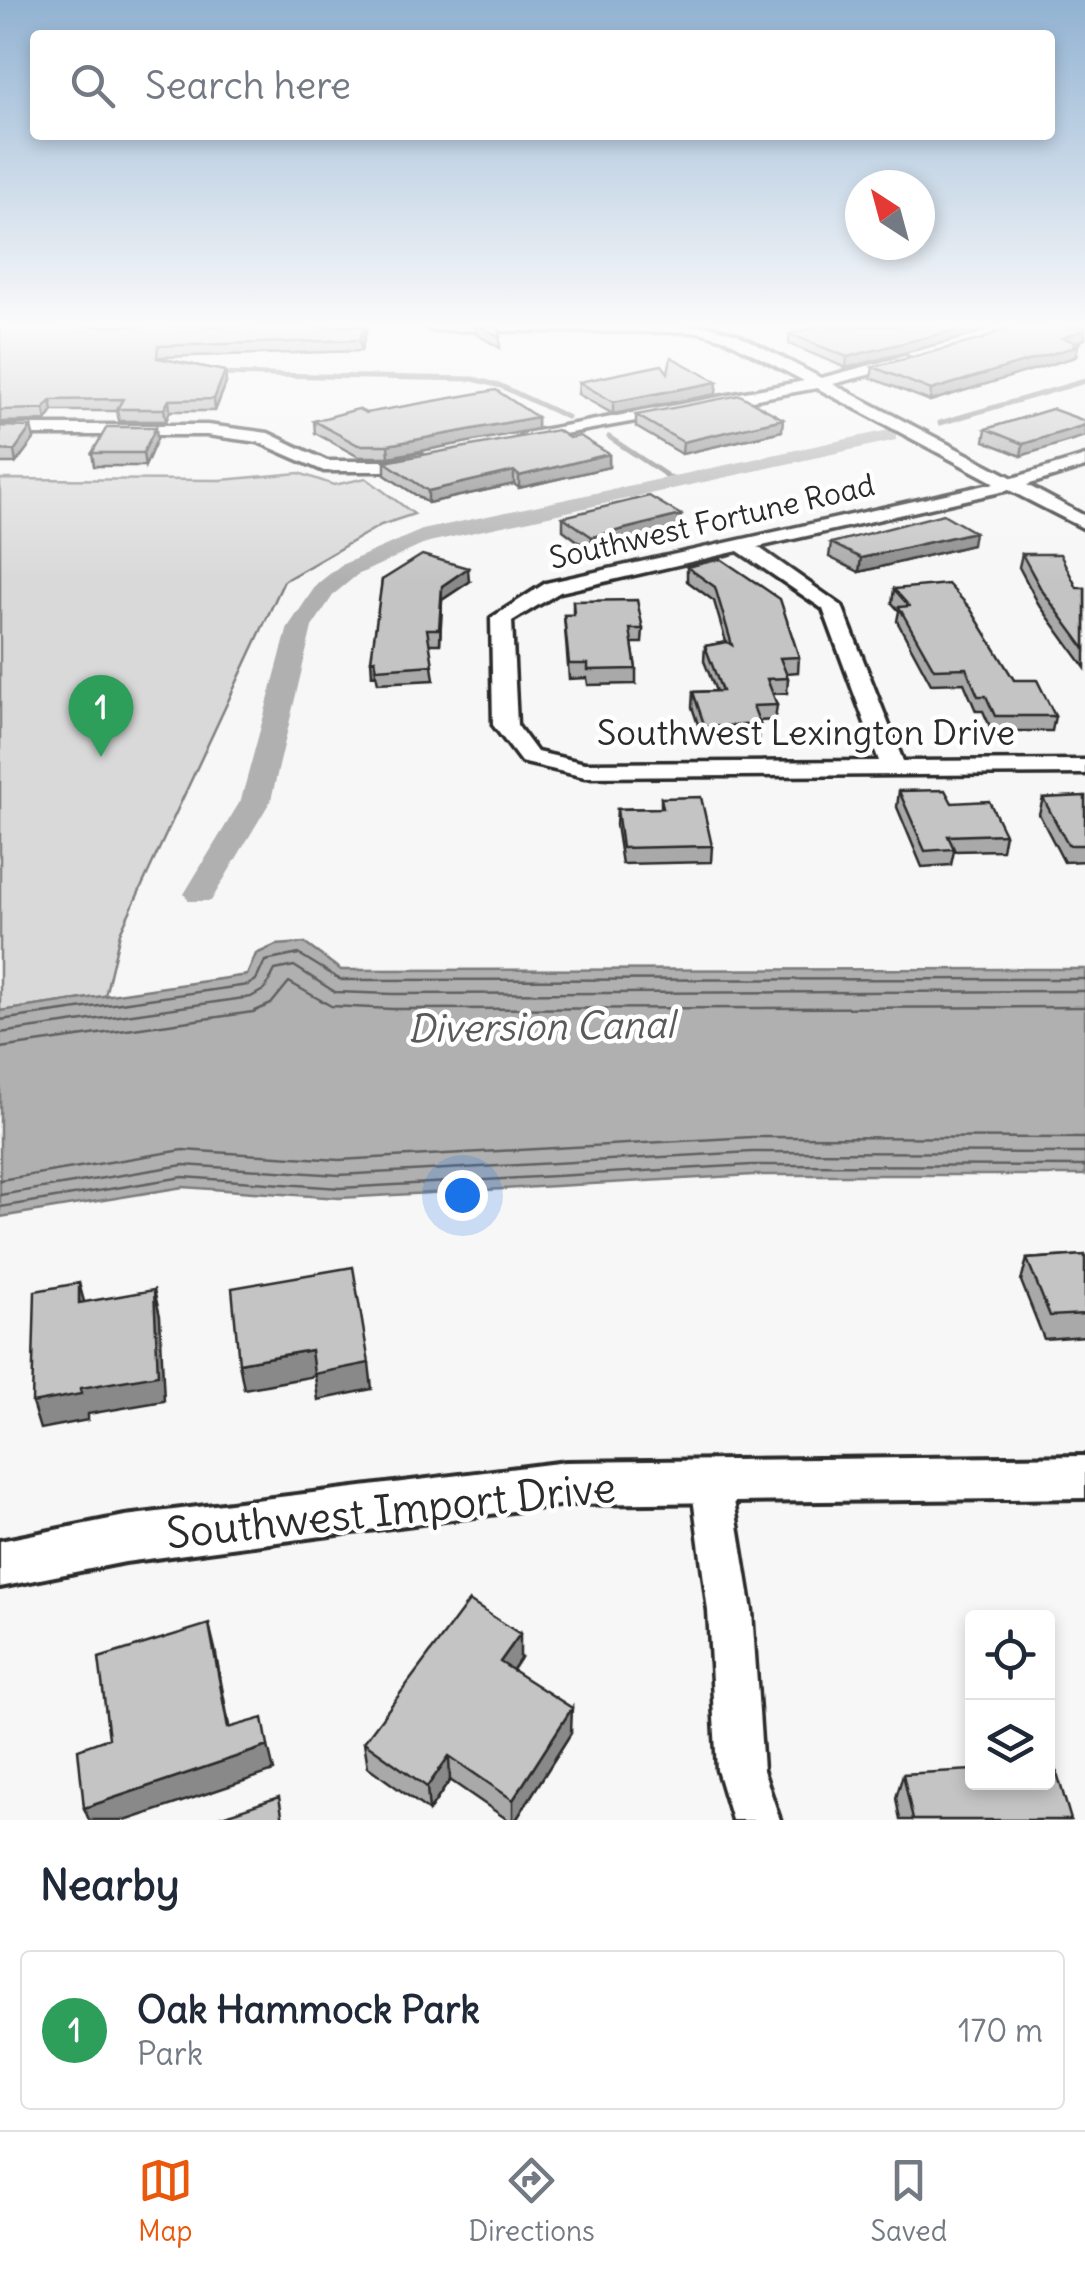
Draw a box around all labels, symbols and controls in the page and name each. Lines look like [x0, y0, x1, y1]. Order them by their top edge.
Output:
search box [30, 30, 1055, 140]
icon: search [65, 58, 120, 113]
text: Search here [145, 62, 351, 109]
north arrow [845, 170, 935, 260]
street label: Southwest Fortune Road [546, 465, 878, 577]
pin: 1 [68, 674, 134, 757]
street label: Southwest Lexington Drive [597, 710, 1015, 754]
water label: Diversion Canal [407, 1001, 679, 1052]
your location [437, 1170, 488, 1221]
street label: Southwest Import Drive [164, 1461, 618, 1559]
map controls [965, 1610, 1055, 1790]
button: locate [965, 1610, 1055, 1700]
button: layers [965, 1700, 1055, 1790]
text: Nearby [40, 1859, 179, 1911]
text: Oak Hammock Park [137, 1986, 480, 2033]
text: 1 [68, 2010, 81, 2051]
text: 170 m [958, 2010, 1043, 2051]
text: Park [137, 2033, 203, 2074]
tab: Map [138, 2153, 193, 2249]
tab: Directions [468, 2153, 595, 2249]
tab: Saved [870, 2153, 947, 2249]

